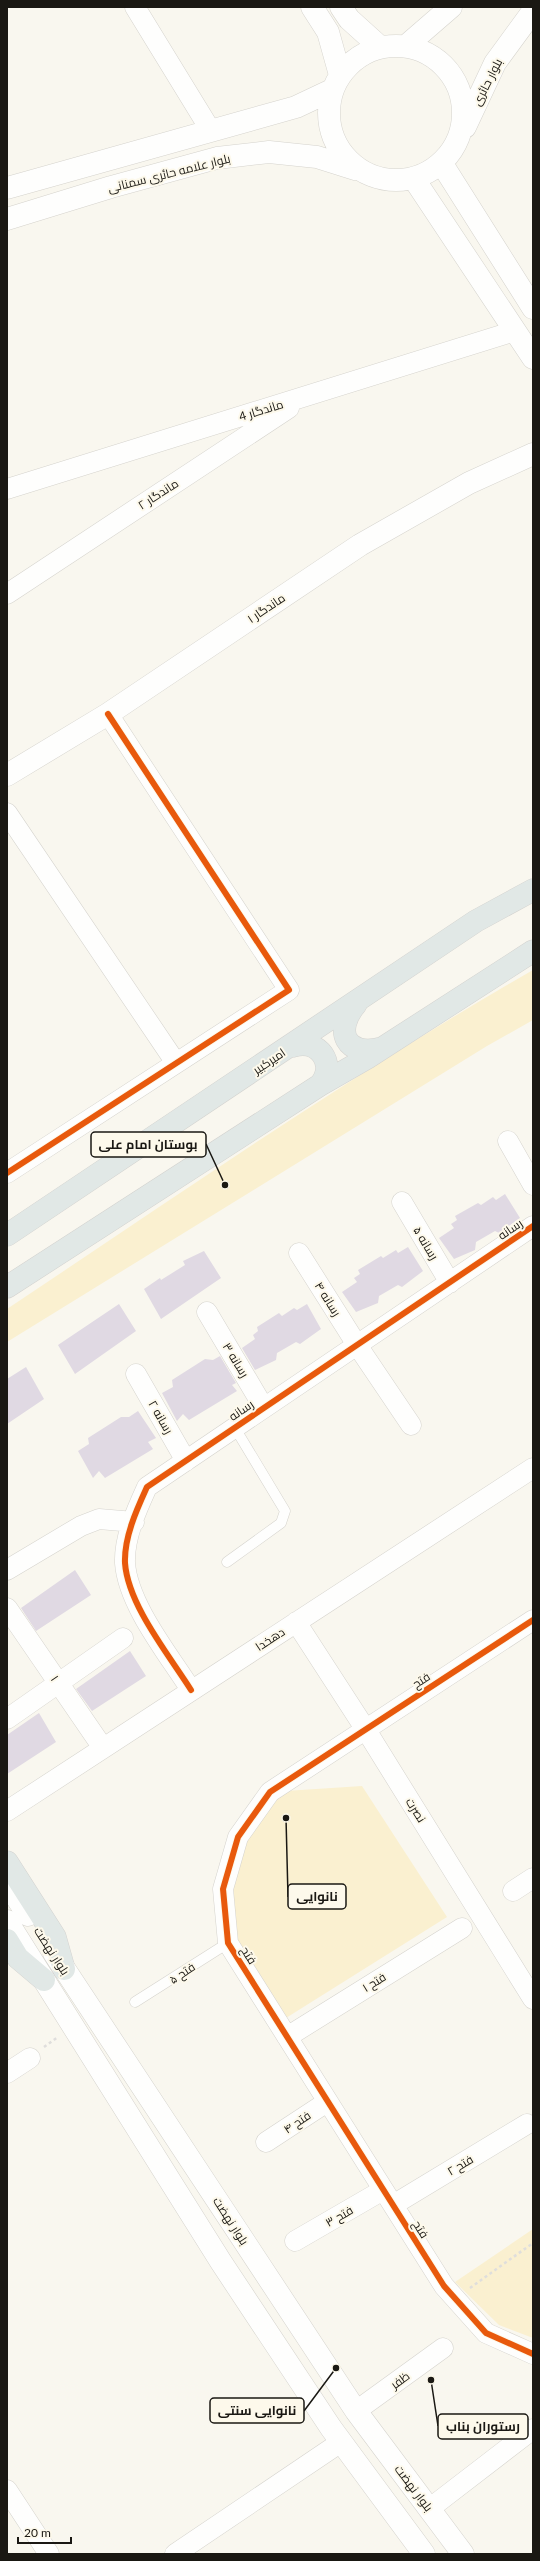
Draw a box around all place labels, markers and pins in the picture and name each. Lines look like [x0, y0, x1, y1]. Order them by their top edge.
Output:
callout: بوستان امام علی [91, 1132, 206, 1157]
callout: نانوایی [288, 1884, 346, 1909]
callout: نانوایی سنتی [210, 2398, 304, 2423]
callout: رستوران بناب [438, 2414, 528, 2439]

